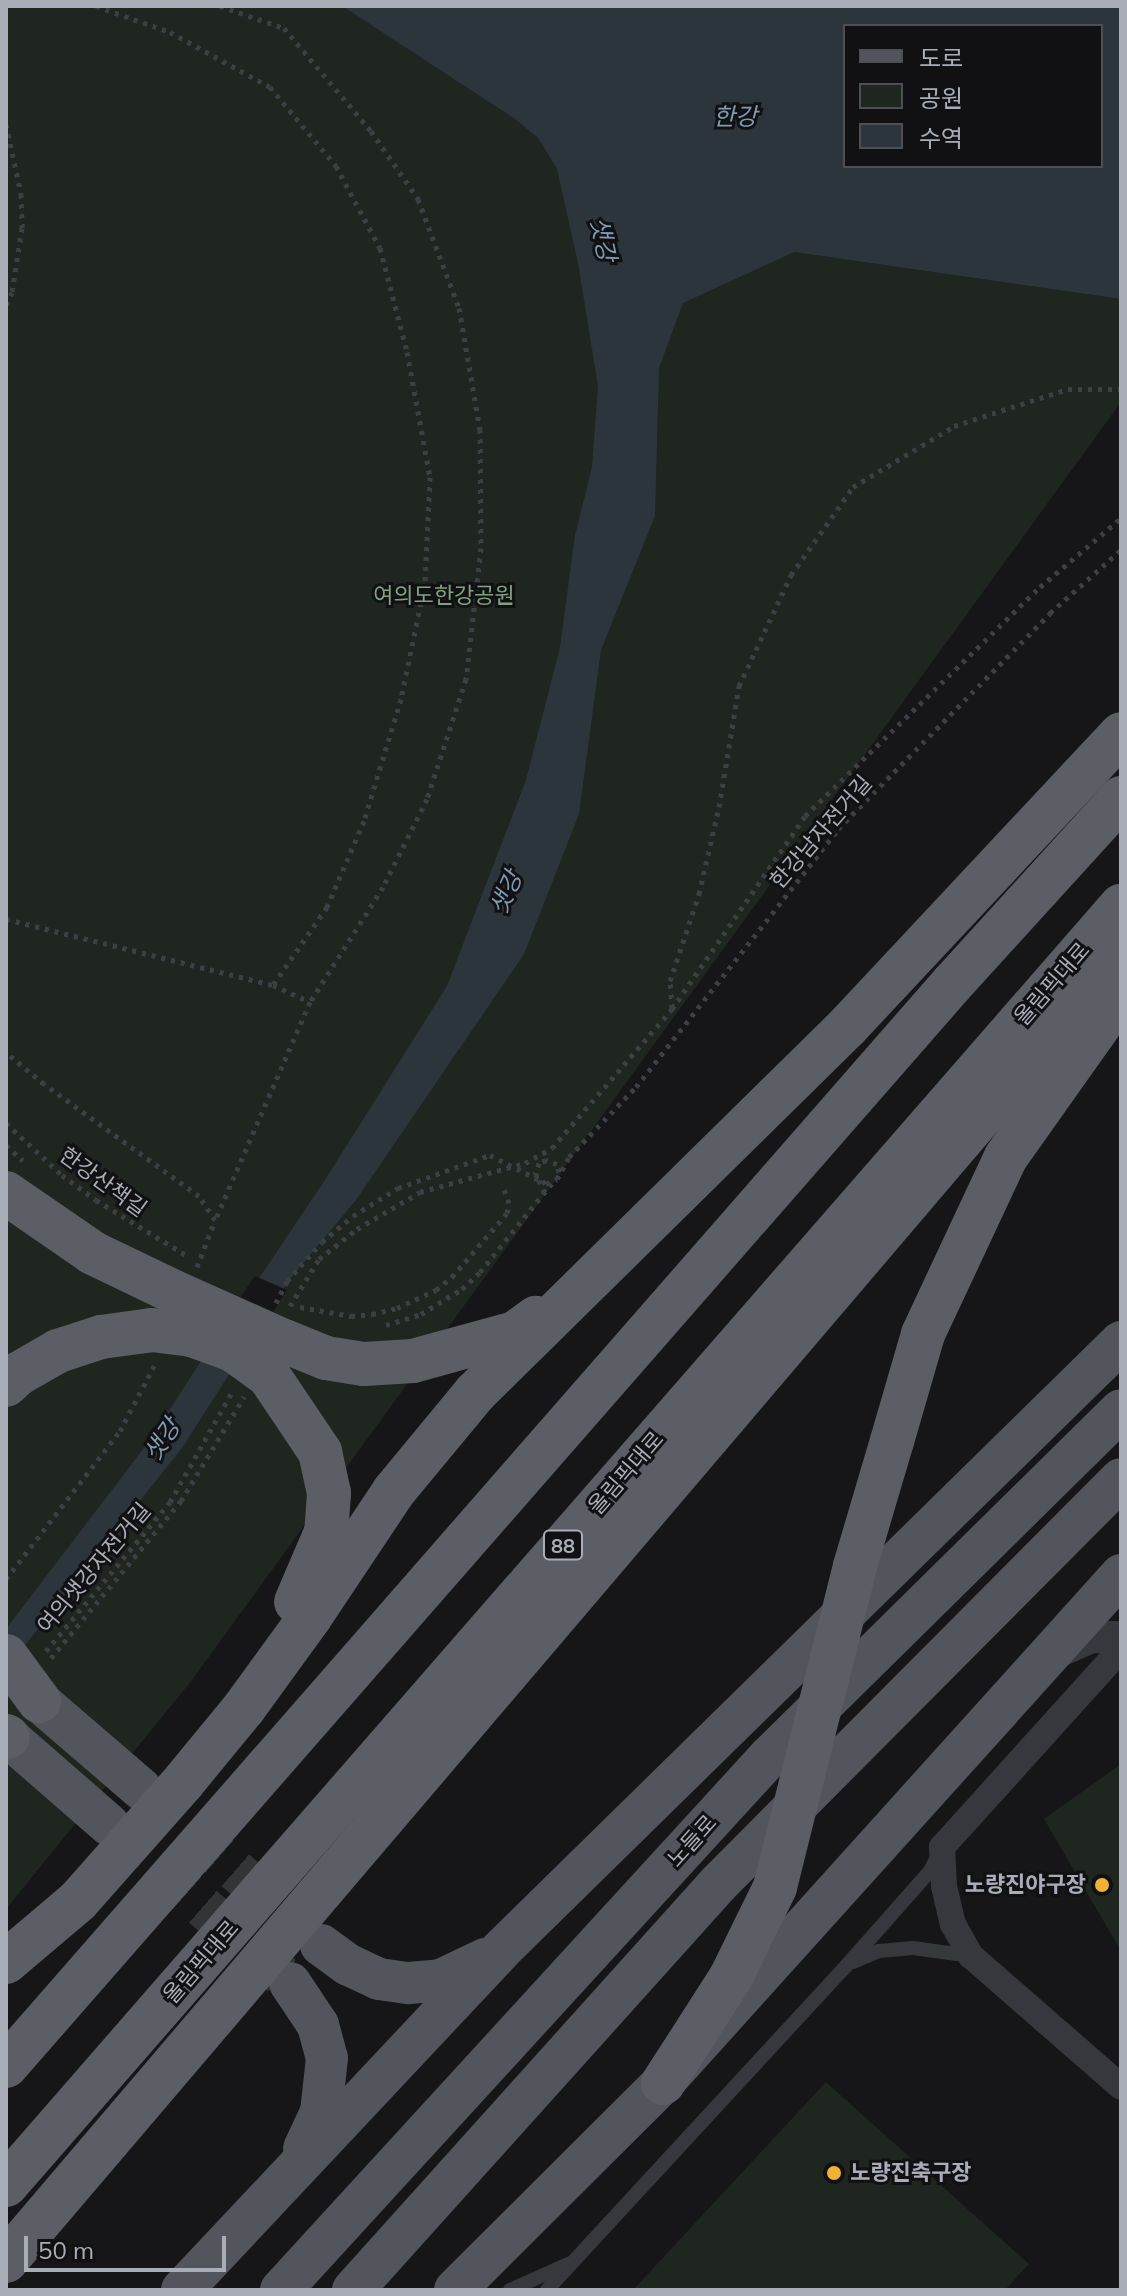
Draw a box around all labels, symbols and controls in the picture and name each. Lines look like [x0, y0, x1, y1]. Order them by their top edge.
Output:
legend [843, 24, 1103, 168]
text: 도로 [919, 43, 963, 73]
text: 공원 [919, 83, 963, 113]
water label: 한강 [713, 103, 757, 131]
text: 수역 [919, 123, 963, 153]
water label: 샛강 [584, 214, 622, 264]
park label: 여의도한강공원 [373, 583, 515, 609]
street label: 한강남자전거길 [765, 770, 877, 894]
water label: 샛강 [484, 867, 528, 919]
street label: 올림픽대로 [1009, 937, 1095, 1031]
street label: 한강산책길 [54, 1142, 152, 1222]
water label: 샛강 [138, 1414, 186, 1466]
street label: 올림픽대로 [583, 1426, 669, 1520]
street label: 여의샛강자전거길 [32, 1497, 156, 1639]
road number: 88 [543, 1529, 583, 1561]
street label: 노들로 [662, 1810, 722, 1872]
place label: 노량진야구장 [965, 1872, 1086, 1898]
marker: 노량진야구장 [1093, 1876, 1111, 1894]
street label: 올림픽대로 [158, 1915, 244, 2009]
place label: 노량진축구장 [850, 2160, 971, 2186]
marker: 노량진축구장 [825, 2164, 843, 2182]
scale bar [28, 2220, 230, 2270]
text: 50 m [38, 2235, 94, 2265]

